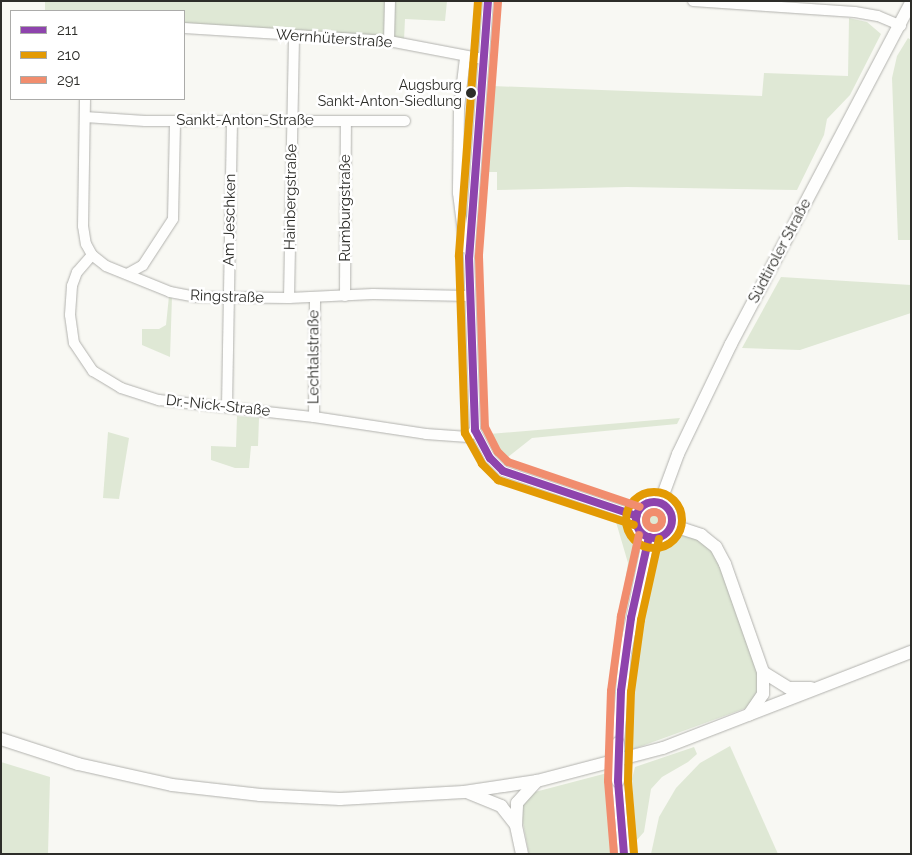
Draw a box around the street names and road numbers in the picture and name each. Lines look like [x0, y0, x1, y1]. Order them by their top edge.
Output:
street label: Wernhüterstraße [275, 26, 393, 52]
street label: Sankt-Anton-Straße [176, 112, 314, 130]
street label: Hainbergstraße [281, 144, 301, 250]
street label: Rumburgstraße [337, 154, 355, 262]
street label: Am Jeschken [220, 173, 240, 267]
street label: Südtiroler Straße [745, 196, 815, 306]
street label: Ringstraße [190, 287, 264, 307]
street label: Lechtalstraße [305, 310, 323, 404]
street label: Dr.-Nick-Straße [165, 392, 271, 420]

